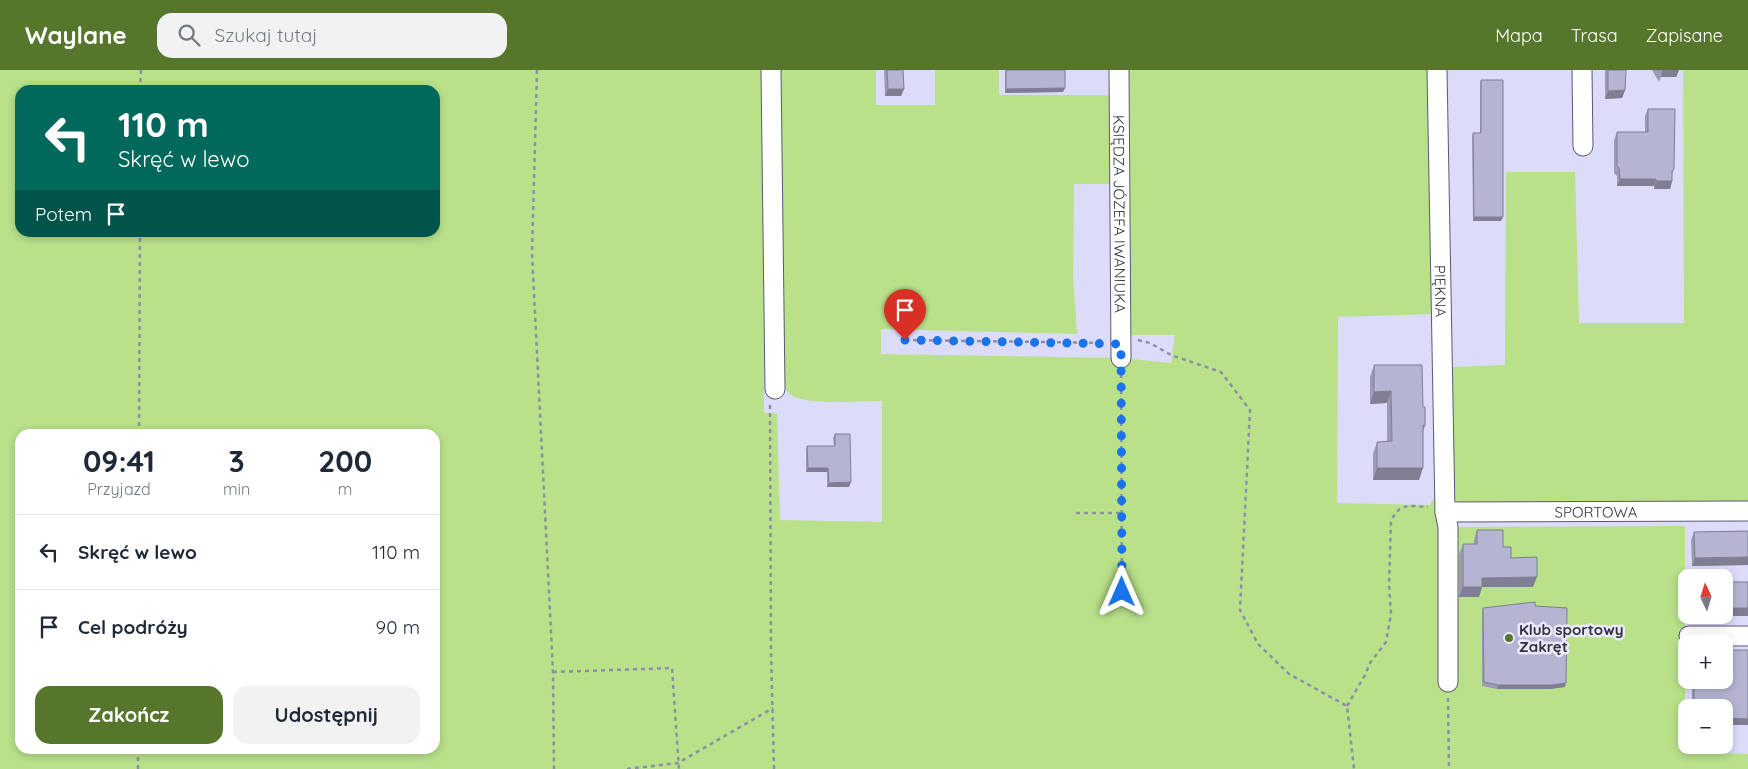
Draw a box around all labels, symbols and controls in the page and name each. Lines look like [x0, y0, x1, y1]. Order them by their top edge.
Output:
search box [157, 13, 507, 58]
text: Waylane [25, 20, 127, 50]
icon: search [175, 21, 203, 49]
text: Szukaj tutaj [215, 23, 317, 47]
text: Mapa [1495, 24, 1543, 47]
text: Trasa [1571, 24, 1618, 47]
text: Zapisane [1646, 24, 1723, 47]
text: 110 m [118, 102, 209, 146]
icon: left [35, 105, 100, 170]
street label: KSIĘDZA JÓZEFA IWANIUKA [1110, 115, 1130, 313]
text: Skręć w lewo [118, 145, 250, 173]
icon: arrive [102, 200, 130, 228]
text: Potem [35, 202, 92, 226]
street label: PIĘKNA [1431, 265, 1451, 318]
pin [884, 289, 926, 340]
icon: arrive [891, 296, 919, 324]
text: 09:41 [83, 442, 155, 480]
text: 3 [229, 442, 245, 480]
text: 200 [318, 442, 372, 480]
text: Przyjazd [87, 479, 151, 499]
text: min [223, 479, 250, 499]
text: m [338, 479, 352, 499]
street label: SPORTOWA [1555, 502, 1638, 521]
icon: left [35, 538, 63, 566]
text: Skręć w lewo [78, 540, 197, 564]
text: 110 m [372, 540, 420, 564]
position arrow [1095, 565, 1147, 617]
north arrow [1678, 569, 1732, 624]
map controls [1678, 569, 1733, 754]
icon: arrive [35, 613, 63, 641]
text: Cel podróży [78, 615, 188, 639]
text: 90 m [376, 615, 420, 639]
place label: Klub sportowy Zakręt [1519, 620, 1624, 656]
marker: Klub sportowy Zakręt [1503, 632, 1515, 644]
button: + [1678, 634, 1733, 689]
button: Zakończ [35, 686, 223, 744]
button: Udostępnij [233, 686, 420, 744]
button: − [1678, 699, 1733, 754]

